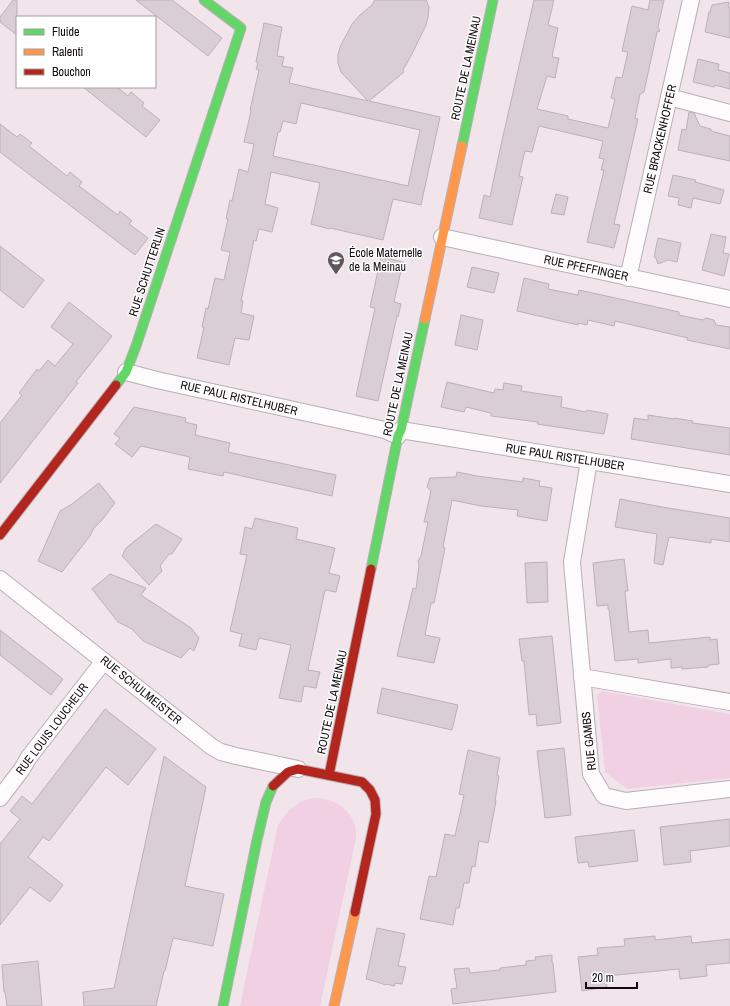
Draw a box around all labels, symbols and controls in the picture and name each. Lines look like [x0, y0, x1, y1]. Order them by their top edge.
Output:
street label: ROUTE DE LA MEINAU [447, 14, 485, 122]
legend [16, 16, 156, 88]
text: Fluide [52, 24, 79, 40]
text: Ralenti [52, 44, 83, 60]
text: Bouchon [52, 64, 91, 80]
street label: RUE BRACKENHOFFER [640, 83, 680, 195]
street label: RUE SCHUTTERLIN [125, 226, 169, 318]
place label: École Maternelle de la Meinau [349, 245, 422, 275]
school or university icon: École Maternelle de la Meinau [326, 250, 346, 275]
street label: RUE PFEFFINGER [542, 251, 630, 285]
street label: ROUTE DE LA MEINAU [379, 330, 417, 438]
street label: RUE PAUL RISTELHUBER [179, 377, 299, 419]
street label: RUE PAUL RISTELHUBER [505, 440, 625, 474]
street label: ROUTE DE LA MEINAU [313, 648, 351, 756]
street label: RUE SCHULMEISTER [97, 652, 185, 728]
street label: RUE LOUIS LOUCHEUR [12, 680, 92, 778]
street label: RUE GAMBS [578, 710, 600, 771]
scale bar [586, 964, 637, 990]
text: 20 m [592, 970, 614, 986]

